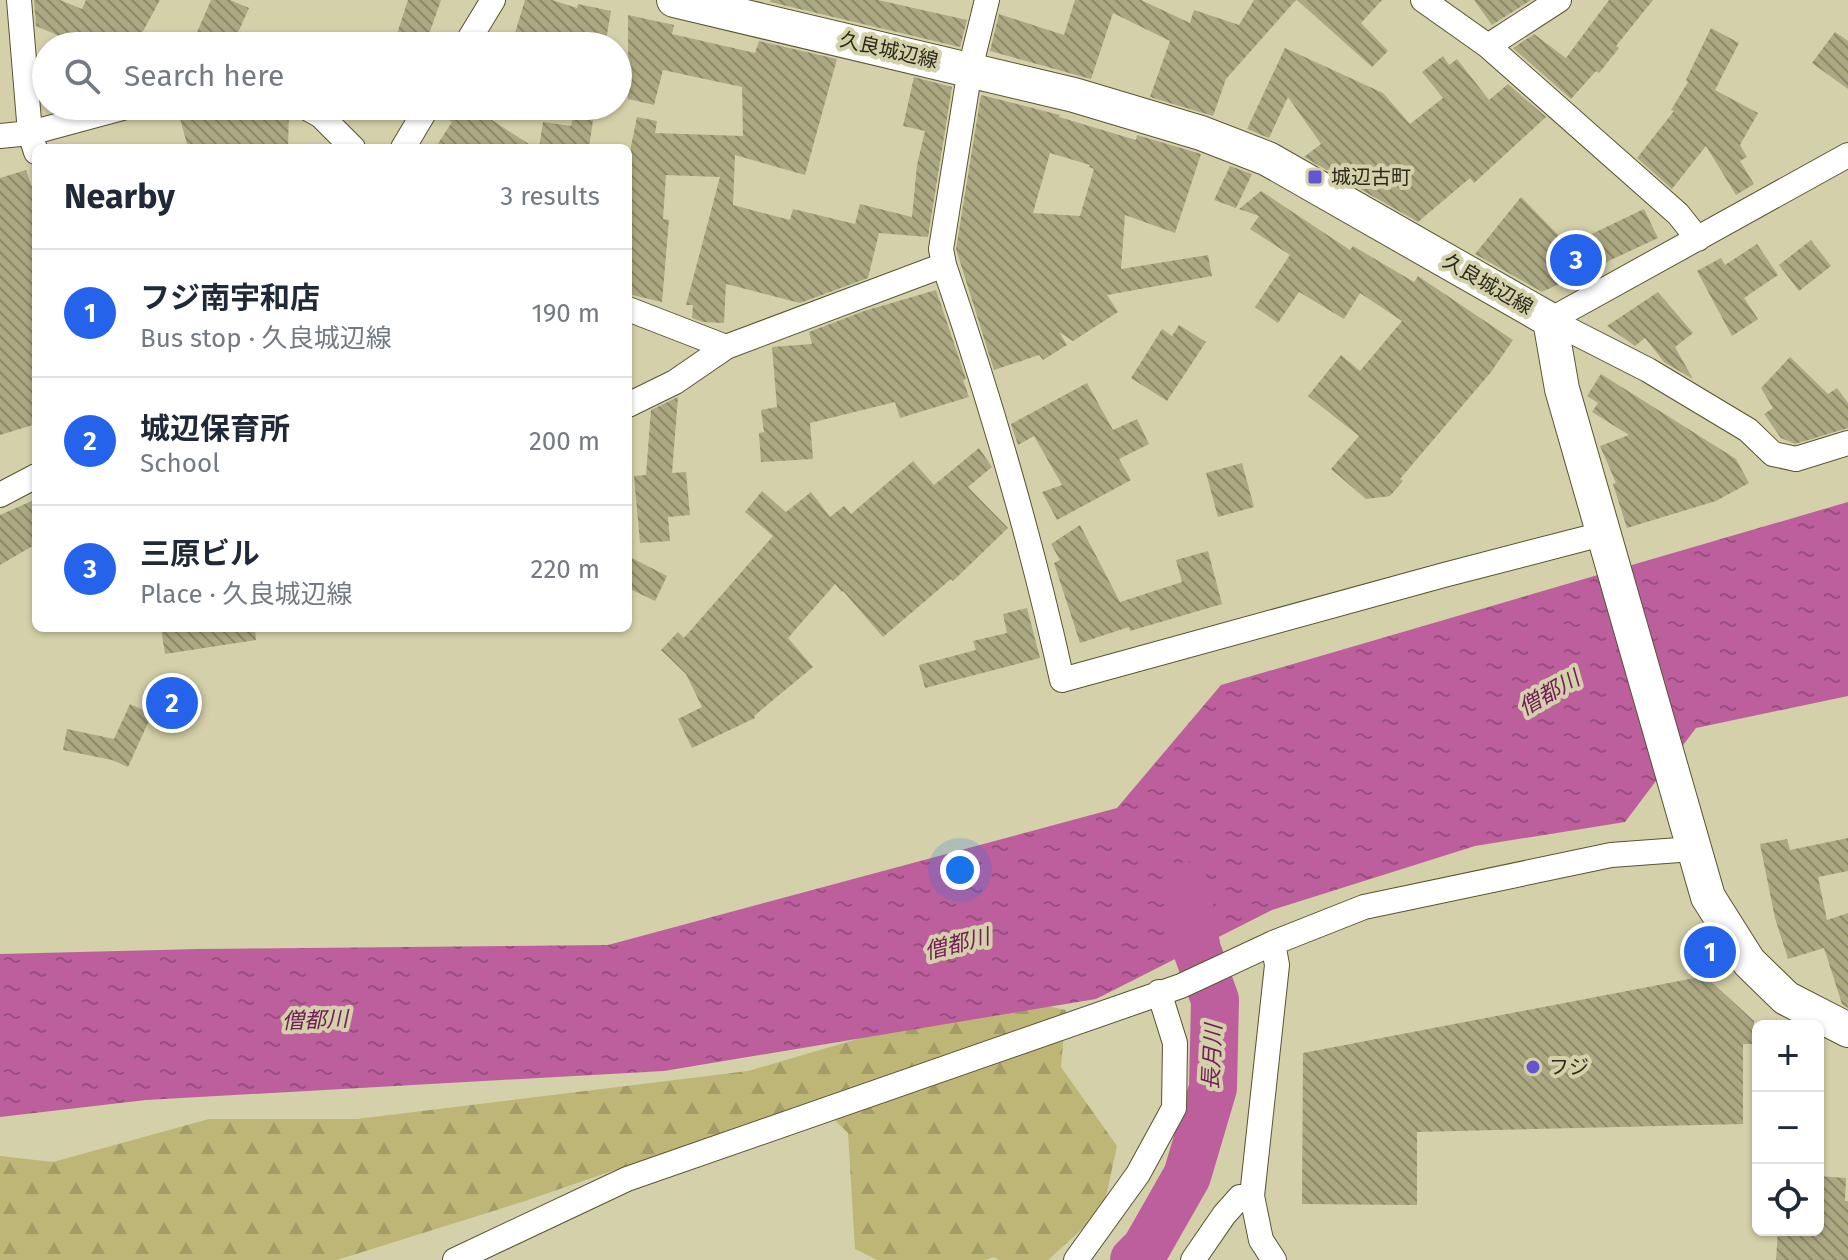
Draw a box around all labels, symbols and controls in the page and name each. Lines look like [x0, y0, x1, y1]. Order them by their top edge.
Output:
street label: 久良城辺線 [838, 27, 940, 73]
search box [32, 32, 632, 120]
icon: search [60, 54, 104, 98]
text: Search here [124, 58, 284, 94]
place label: 城辺古町 [1331, 165, 1411, 189]
marker: 城辺古町 [1306, 168, 1324, 186]
text: Nearby [64, 176, 175, 217]
text: 3 results [500, 181, 600, 212]
pin: 3 [1550, 230, 1602, 290]
street label: 久良城辺線 [1439, 249, 1537, 319]
text: フジ南宇和店 [140, 280, 320, 316]
text: 1 [84, 298, 96, 329]
text: 190 m [531, 298, 600, 329]
text: Bus stop · 久良城辺線 [140, 323, 392, 354]
text: 城辺保育所 [140, 411, 290, 447]
text: 2 [83, 426, 97, 457]
text: 200 m [529, 426, 600, 457]
text: School [140, 448, 220, 479]
text: 三原ビル [140, 536, 260, 572]
text: 3 [83, 554, 97, 585]
text: 220 m [531, 554, 600, 585]
text: Place · 久良城辺線 [140, 579, 353, 610]
water label: 僧都川 [1514, 664, 1586, 721]
pin: 2 [146, 673, 198, 733]
your location [940, 850, 980, 890]
water label: 僧都川 [922, 922, 994, 965]
pin: 1 [1684, 922, 1736, 982]
water label: 僧都川 [282, 1005, 350, 1035]
map controls [1752, 1020, 1824, 1236]
button: + [1752, 1020, 1824, 1092]
water label: 長月川 [1197, 1021, 1227, 1091]
place label: フジ [1549, 1055, 1589, 1079]
marker: フジ [1524, 1058, 1542, 1076]
button: − [1752, 1092, 1824, 1164]
button: locate [1752, 1164, 1824, 1236]

